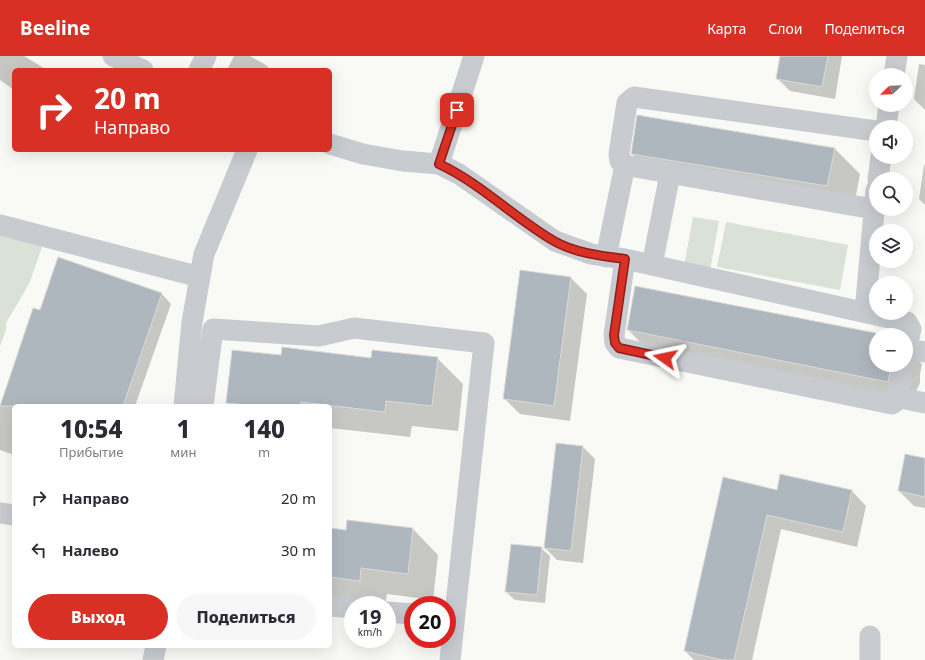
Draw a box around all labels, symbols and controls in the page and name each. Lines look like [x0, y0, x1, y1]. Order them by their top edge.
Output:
text: Beeline [20, 15, 90, 41]
text: Карта [707, 19, 746, 38]
text: Слои [768, 19, 802, 38]
text: Поделиться [824, 19, 905, 38]
north arrow [869, 68, 913, 112]
map controls [869, 68, 913, 372]
text: 20 m [94, 79, 161, 117]
icon: right [28, 84, 80, 136]
pin [440, 93, 474, 127]
icon: arrive [446, 99, 468, 121]
text: Направо [94, 115, 170, 139]
button: sound [869, 120, 913, 164]
button: search [869, 172, 913, 216]
button: layers [869, 224, 913, 268]
button: + [869, 276, 913, 320]
button: − [869, 328, 913, 372]
position arrow [644, 337, 686, 379]
text: 10:54 [60, 412, 122, 445]
text: 1 [176, 412, 190, 445]
text: 140 [243, 412, 285, 445]
text: Прибытие [59, 443, 123, 461]
text: мин [170, 443, 196, 461]
text: m [258, 443, 270, 461]
icon: right [28, 487, 50, 509]
text: Направо [62, 488, 129, 508]
text: 20 m [281, 488, 316, 508]
icon: left [28, 539, 50, 561]
text: Налево [62, 540, 119, 560]
text: 30 m [281, 540, 316, 560]
button: Выход [28, 594, 168, 640]
button: Поделиться [176, 594, 316, 640]
speed limit sign: 20 [404, 596, 456, 648]
text: 19 [359, 603, 381, 630]
text: km/h [358, 625, 382, 639]

